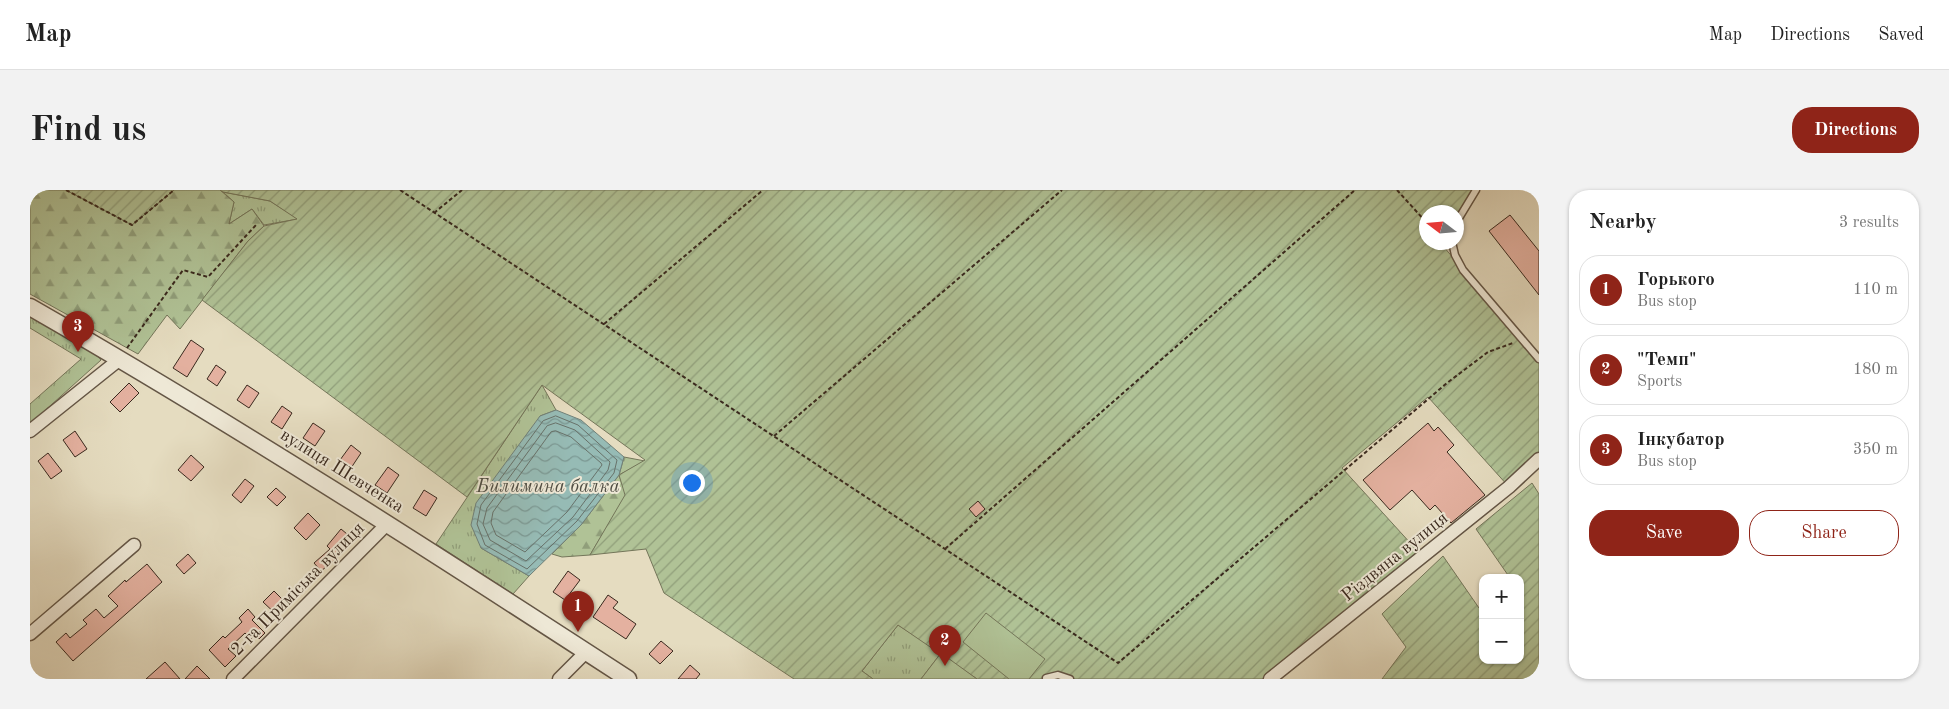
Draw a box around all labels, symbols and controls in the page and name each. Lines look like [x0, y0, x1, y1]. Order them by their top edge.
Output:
text: Map [25, 23, 72, 47]
text: Map [1709, 26, 1742, 44]
text: Directions [1770, 26, 1850, 44]
text: Saved [1878, 26, 1924, 44]
button: Directions [1792, 107, 1919, 153]
text: Find us [30, 113, 146, 148]
north arrow [1419, 205, 1464, 250]
text: Nearby [1589, 212, 1657, 233]
text: 3 results [1839, 215, 1899, 231]
text: Горького [1637, 271, 1715, 290]
text: 1 [1601, 282, 1611, 298]
text: 110 m [1853, 282, 1898, 298]
text: Bus stop [1637, 294, 1697, 310]
pin: 3 [62, 311, 94, 352]
text: "Темп" [1637, 351, 1696, 370]
text: 2 [1601, 362, 1611, 378]
text: 180 m [1853, 362, 1898, 378]
text: Sports [1637, 374, 1682, 390]
street label: вулиця Шевченка [277, 426, 407, 516]
text: Інкубатор [1637, 431, 1724, 450]
text: 3 [1601, 442, 1611, 458]
text: 350 m [1853, 442, 1898, 458]
text: Bus stop [1637, 454, 1697, 470]
your location [679, 470, 705, 496]
water label: Билимина балка [475, 477, 620, 497]
street label: Різдвяна вулиця [1339, 509, 1451, 605]
button: Save [1589, 510, 1739, 556]
button: Share [1749, 510, 1899, 556]
street label: 2-га Приміська вулиця [228, 519, 368, 659]
map controls [1479, 574, 1524, 664]
button: + [1479, 574, 1524, 619]
pin: 1 [562, 591, 594, 632]
button: − [1479, 619, 1524, 664]
pin: 2 [929, 625, 961, 666]

